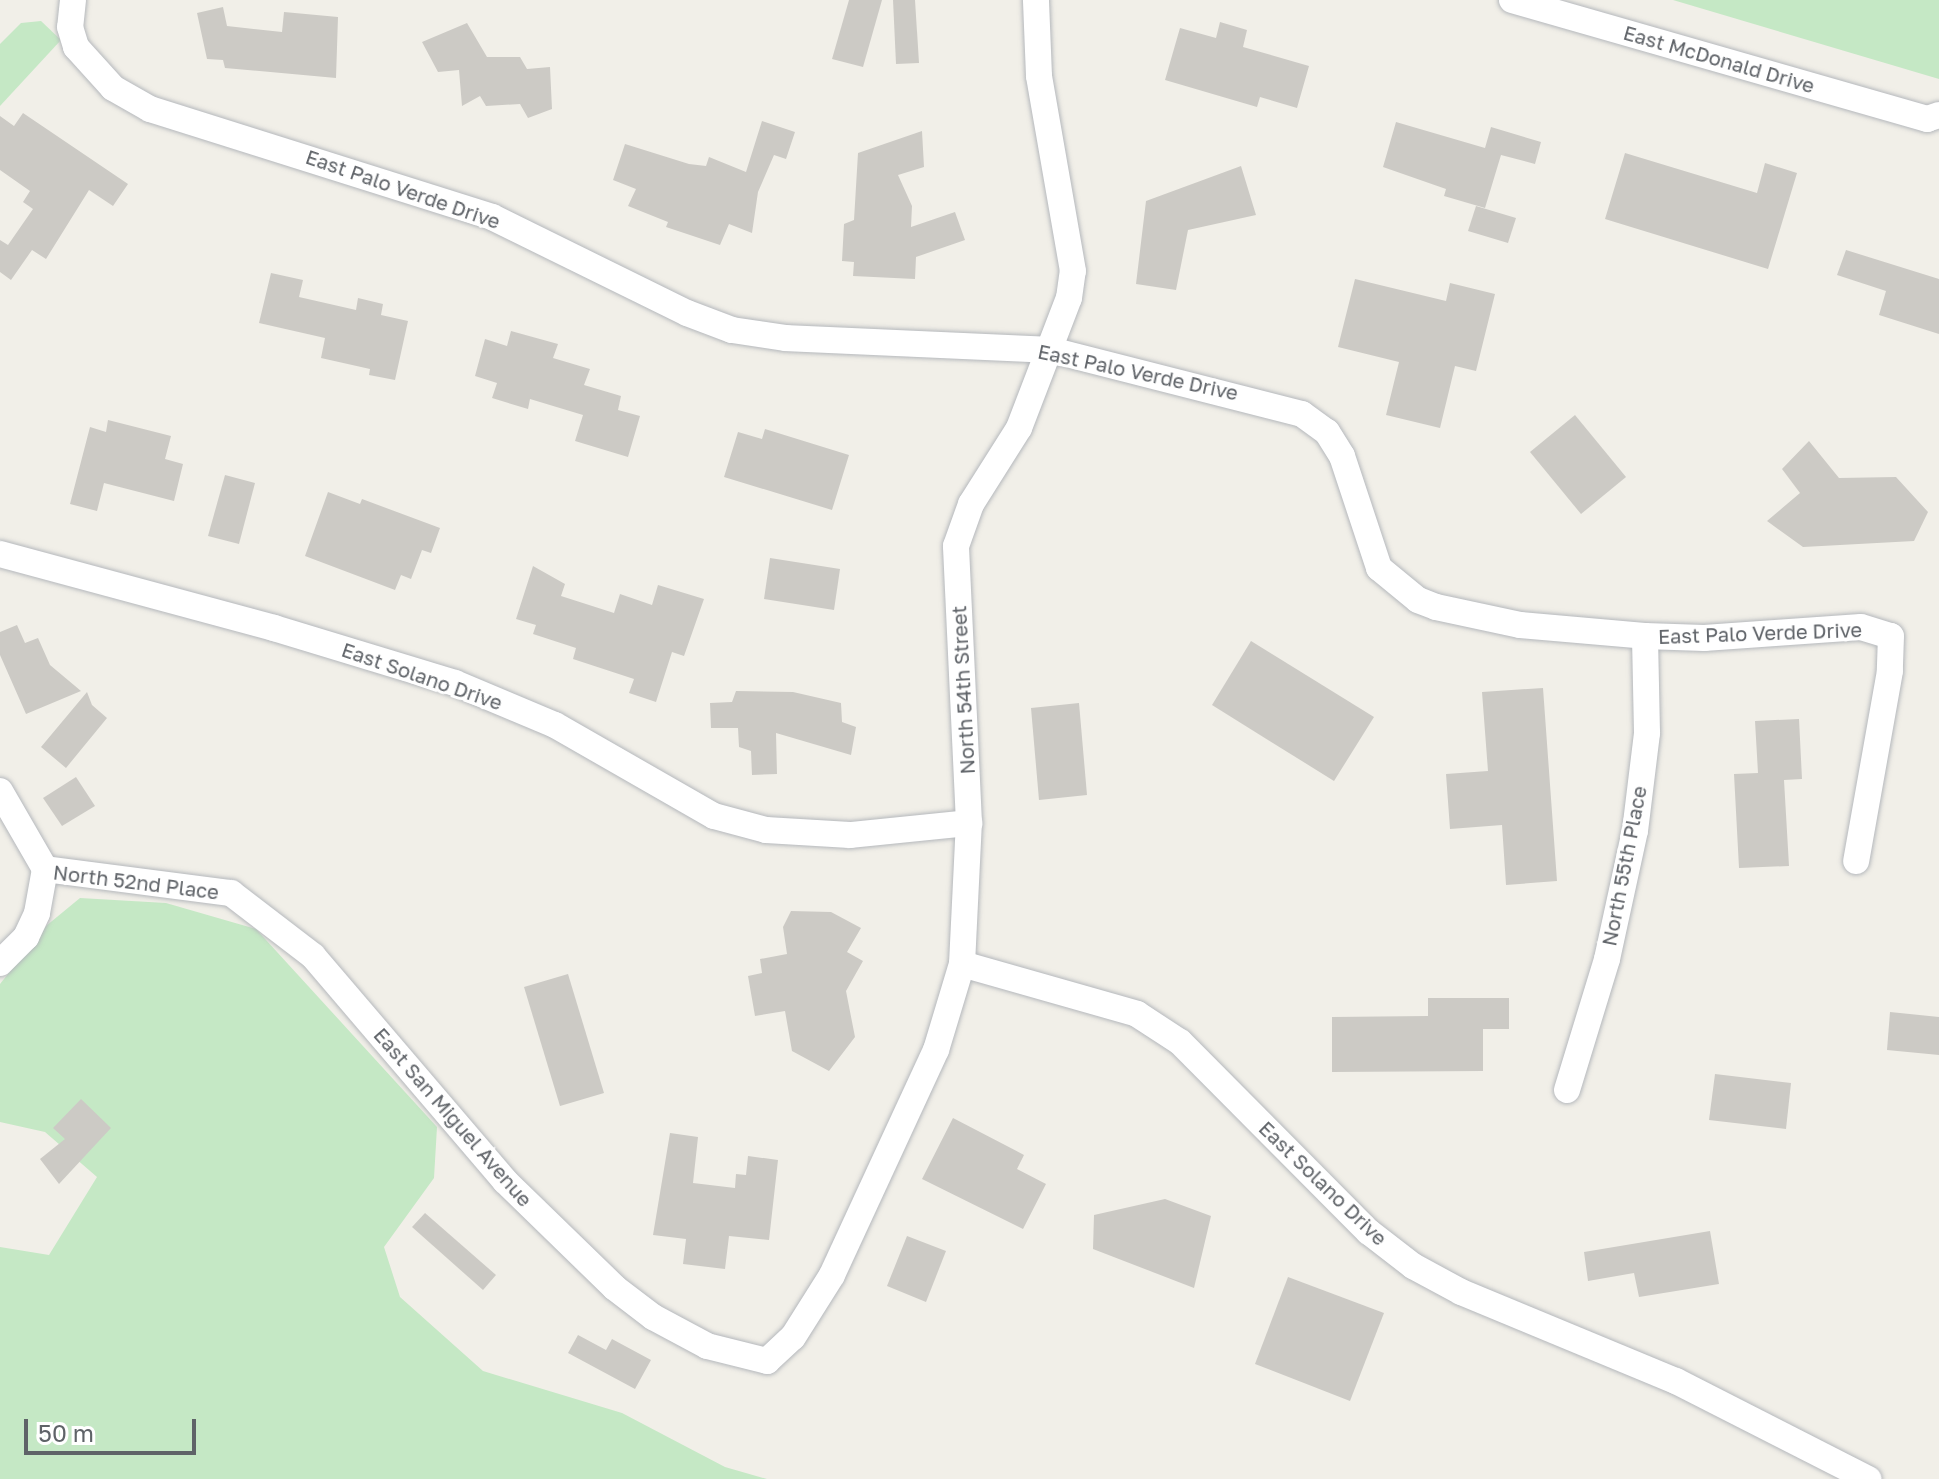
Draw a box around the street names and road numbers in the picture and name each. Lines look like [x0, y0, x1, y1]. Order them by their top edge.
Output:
street label: East McDonald Drive [1621, 20, 1817, 98]
street label: East Palo Verde Drive [303, 144, 503, 234]
street label: East Palo Verde Drive [1036, 339, 1240, 405]
street label: North 54th Street [947, 605, 979, 775]
street label: East Palo Verde Drive [1658, 617, 1862, 649]
street label: East Solano Drive [339, 637, 505, 715]
street label: North 55th Place [1597, 784, 1651, 948]
street label: North 52nd Place [52, 860, 220, 904]
street label: East San Miguel Avenue [369, 1023, 537, 1211]
street label: East Solano Drive [1254, 1116, 1392, 1250]

